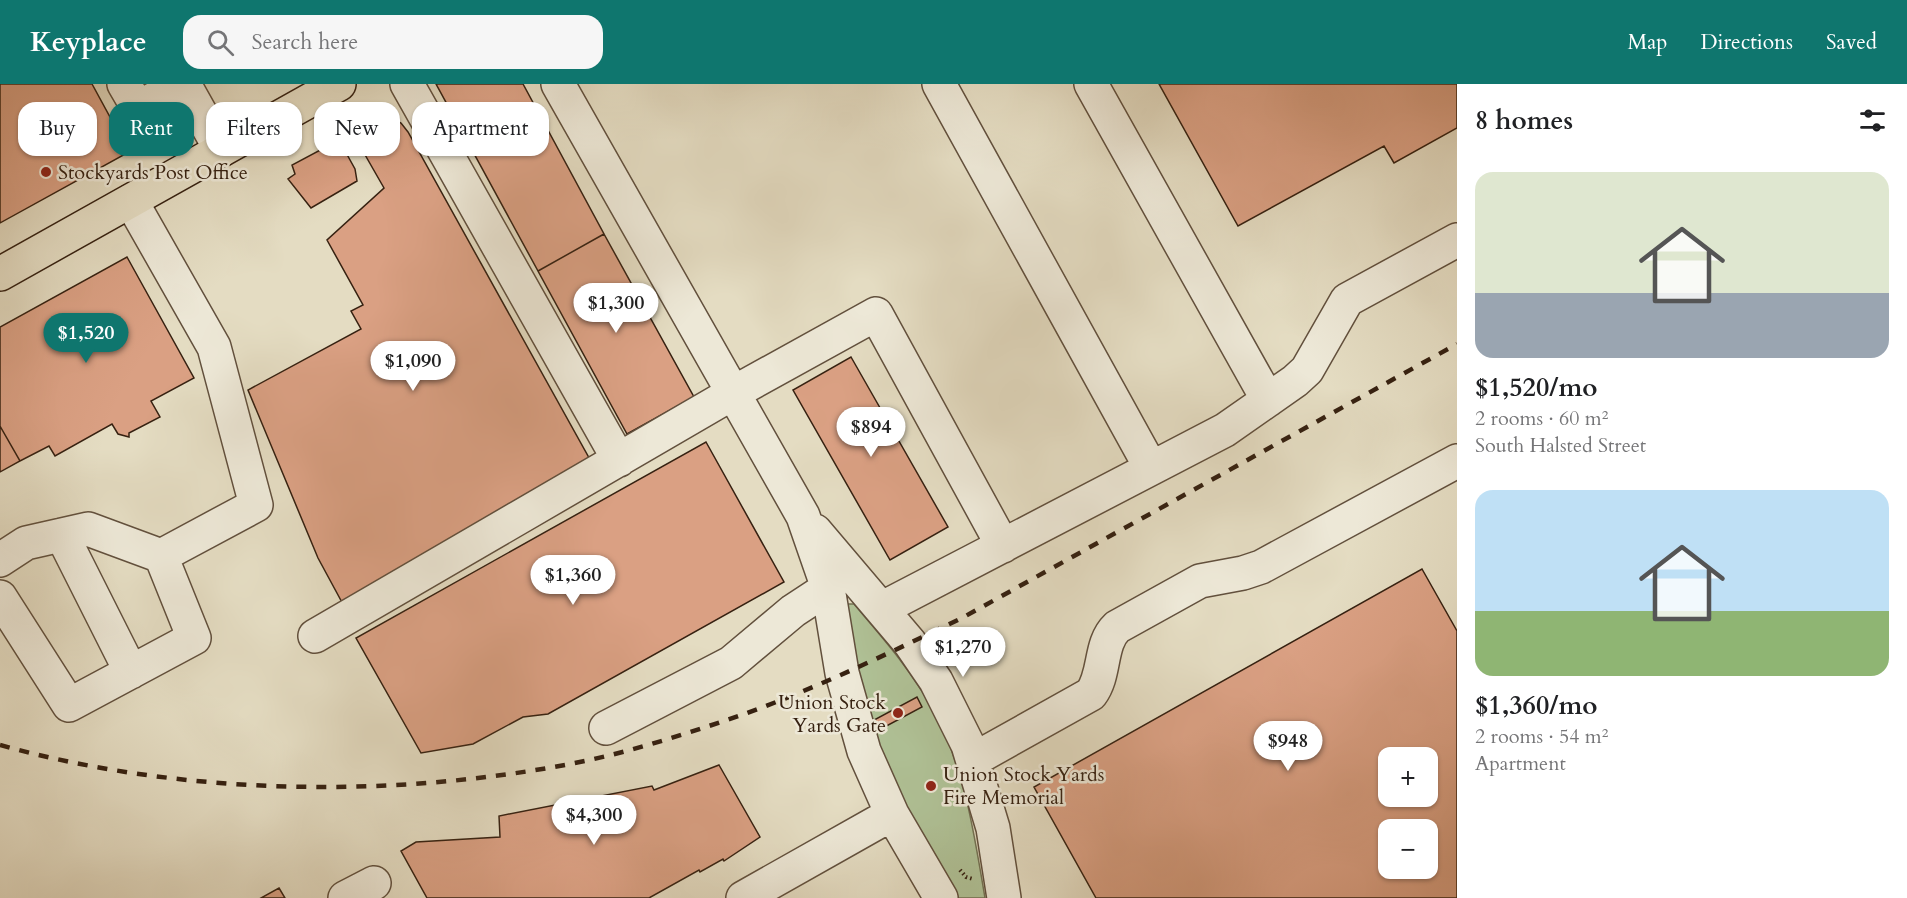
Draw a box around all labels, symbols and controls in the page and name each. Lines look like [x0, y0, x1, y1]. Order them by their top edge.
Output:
search box [183, 15, 603, 69]
text: Keyplace [30, 23, 147, 61]
icon: search [204, 26, 237, 59]
text: Search here [252, 27, 358, 57]
text: Map [1627, 28, 1667, 57]
text: Directions [1700, 28, 1793, 57]
text: Saved [1826, 28, 1877, 57]
chip: Buy [18, 102, 97, 156]
chip: Rent [109, 102, 194, 156]
chip: Filters [206, 102, 302, 156]
chip: New [314, 102, 400, 156]
chip: Apartment [412, 102, 549, 156]
text: 8 homes [1475, 103, 1573, 138]
icon: filters [1856, 104, 1889, 137]
place label: Stockyards Post Office [58, 159, 248, 186]
marker: Stockyards Post Office [39, 165, 53, 179]
icon: home [1628, 211, 1736, 319]
pin: $1,300 [567, 283, 665, 334]
text: $1,300 [587, 289, 645, 316]
pin: $1,520 [37, 313, 135, 364]
text: $1,520 [57, 319, 115, 346]
pin: $1,090 [364, 341, 462, 392]
text: $1,090 [384, 347, 442, 374]
text: $1,520/mo [1475, 370, 1598, 405]
text: 2 rooms · 60 m² [1475, 405, 1608, 432]
pin: $894 [835, 407, 907, 458]
text: $894 [851, 413, 891, 440]
text: South Halsted Street [1475, 432, 1646, 459]
icon: home [1628, 529, 1736, 637]
pin: $1,360 [524, 555, 622, 606]
text: $1,360 [544, 561, 602, 588]
pin: $1,270 [914, 627, 1012, 678]
text: $1,270 [934, 633, 992, 660]
text: $1,360/mo [1475, 688, 1598, 723]
place label: Union Stock Yards Gate [778, 689, 886, 739]
marker: Union Stock Yards Gate [891, 706, 905, 720]
pin: $948 [1252, 721, 1324, 772]
text: 2 rooms · 54 m² [1475, 723, 1608, 750]
text: $948 [1268, 727, 1308, 754]
map controls [1378, 747, 1438, 879]
button: + [1378, 747, 1438, 807]
text: Apartment [1475, 750, 1566, 777]
place label: Union Stock Yards Fire Memorial [943, 761, 1104, 811]
marker: Union Stock Yards Fire Memorial [924, 779, 938, 793]
pin: $4,300 [545, 795, 643, 846]
text: $4,300 [565, 801, 623, 828]
button: − [1378, 819, 1438, 879]

